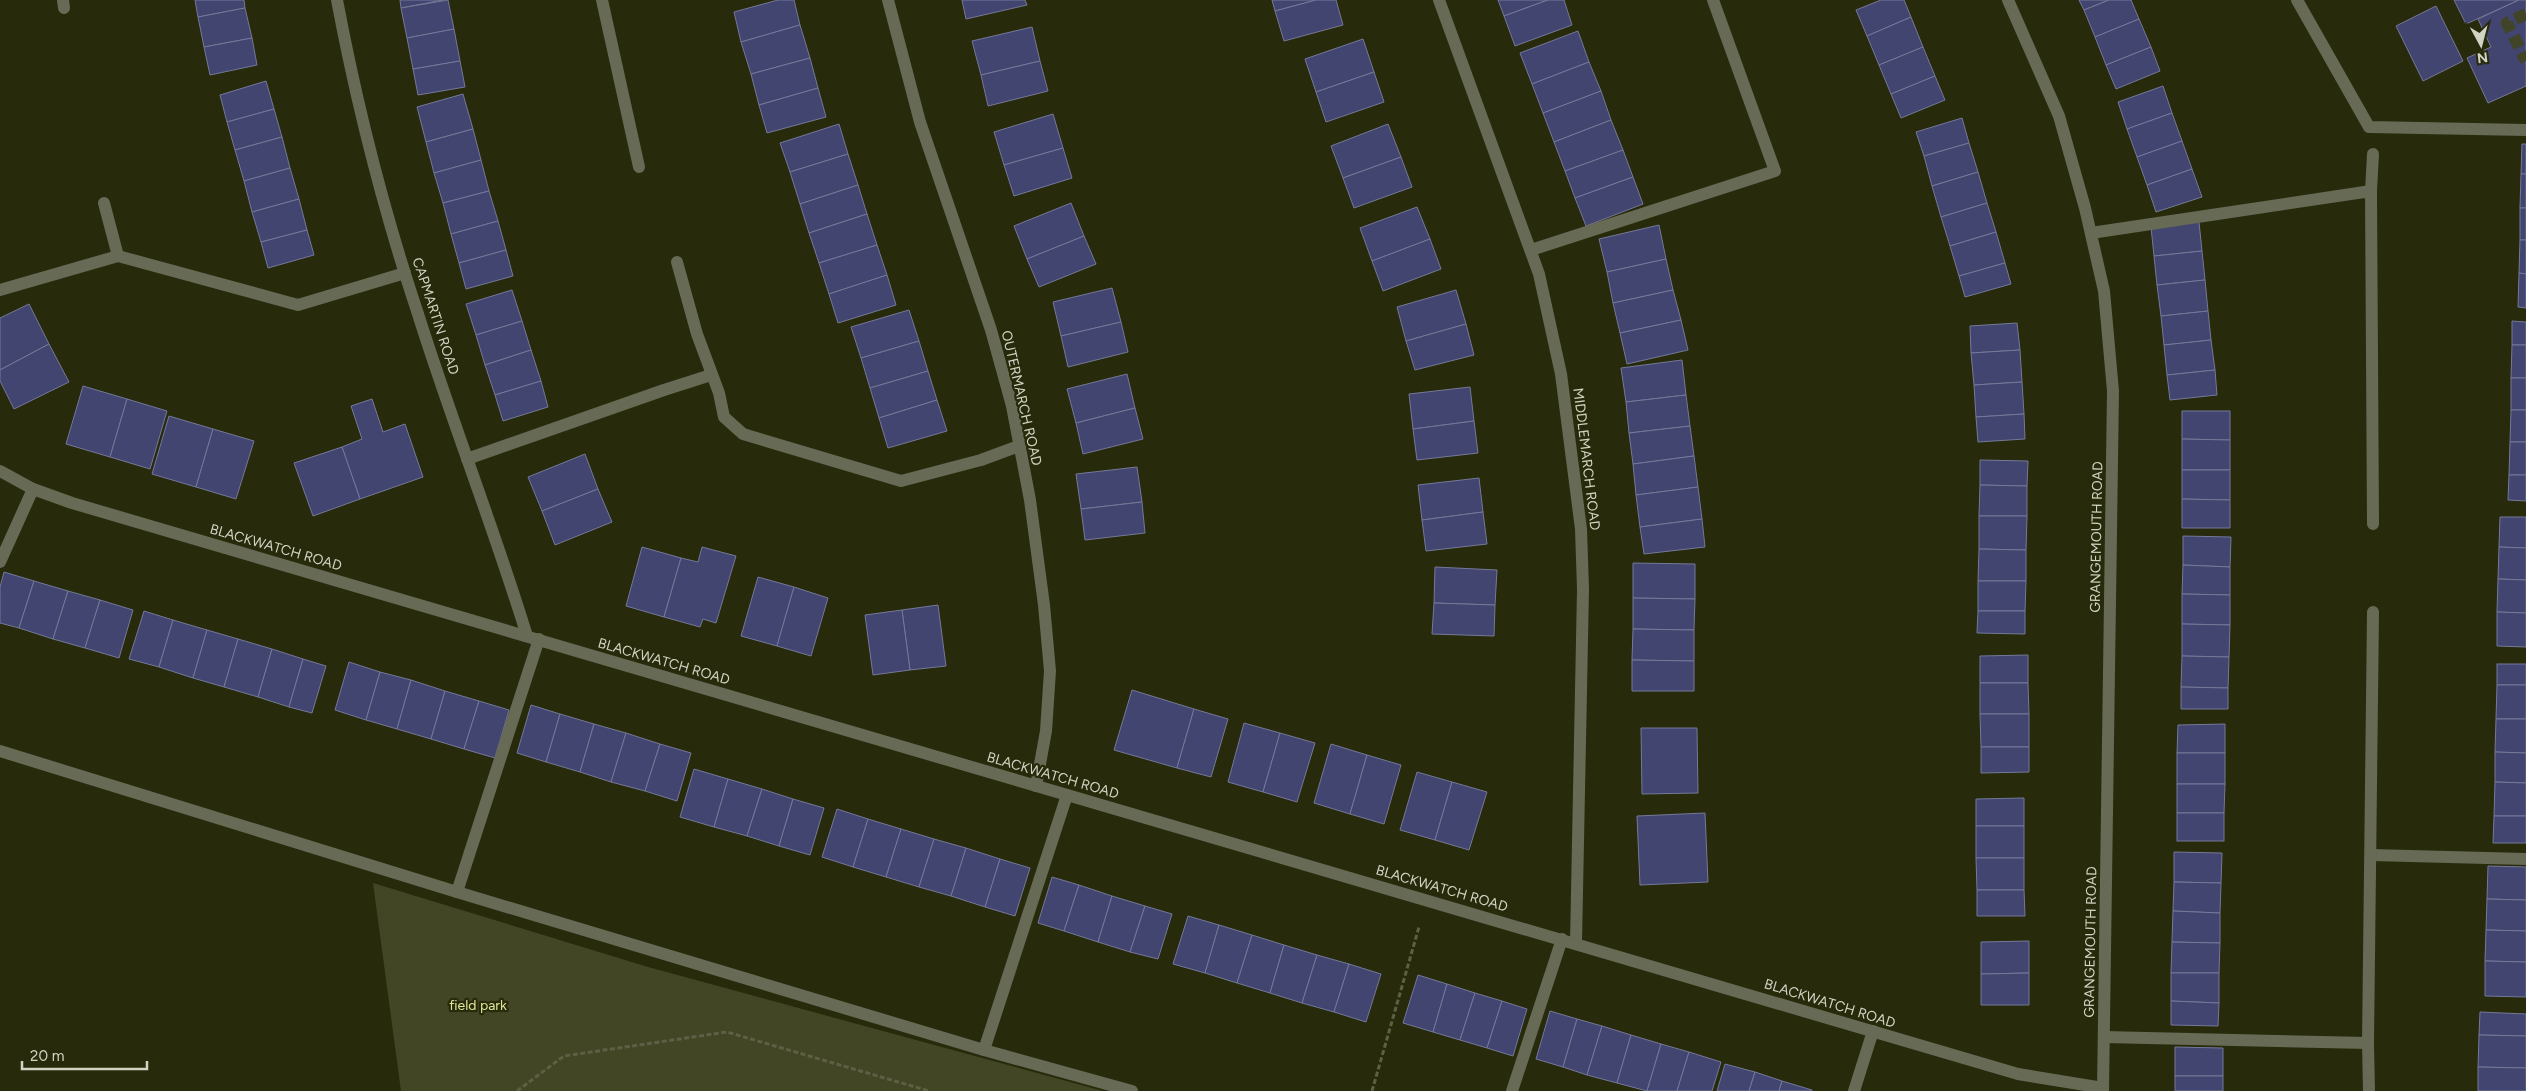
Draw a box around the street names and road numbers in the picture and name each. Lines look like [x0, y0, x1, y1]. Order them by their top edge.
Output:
street label: CAPMARTIN ROAD [409, 255, 463, 377]
street label: OUTERMARCH ROAD [998, 329, 1045, 467]
street label: MIDDLEMARCH ROAD [1569, 387, 1604, 531]
street label: GRANGEMOUTH ROAD [2087, 461, 2106, 613]
street label: BLACKWATCH ROAD [208, 521, 344, 574]
street label: BLACKWATCH ROAD [596, 635, 732, 688]
street label: BLACKWATCH ROAD [985, 749, 1121, 802]
street label: BLACKWATCH ROAD [1374, 862, 1510, 915]
street label: GRANGEMOUTH ROAD [2081, 866, 2100, 1018]
street label: BLACKWATCH ROAD [1762, 975, 1898, 1032]

